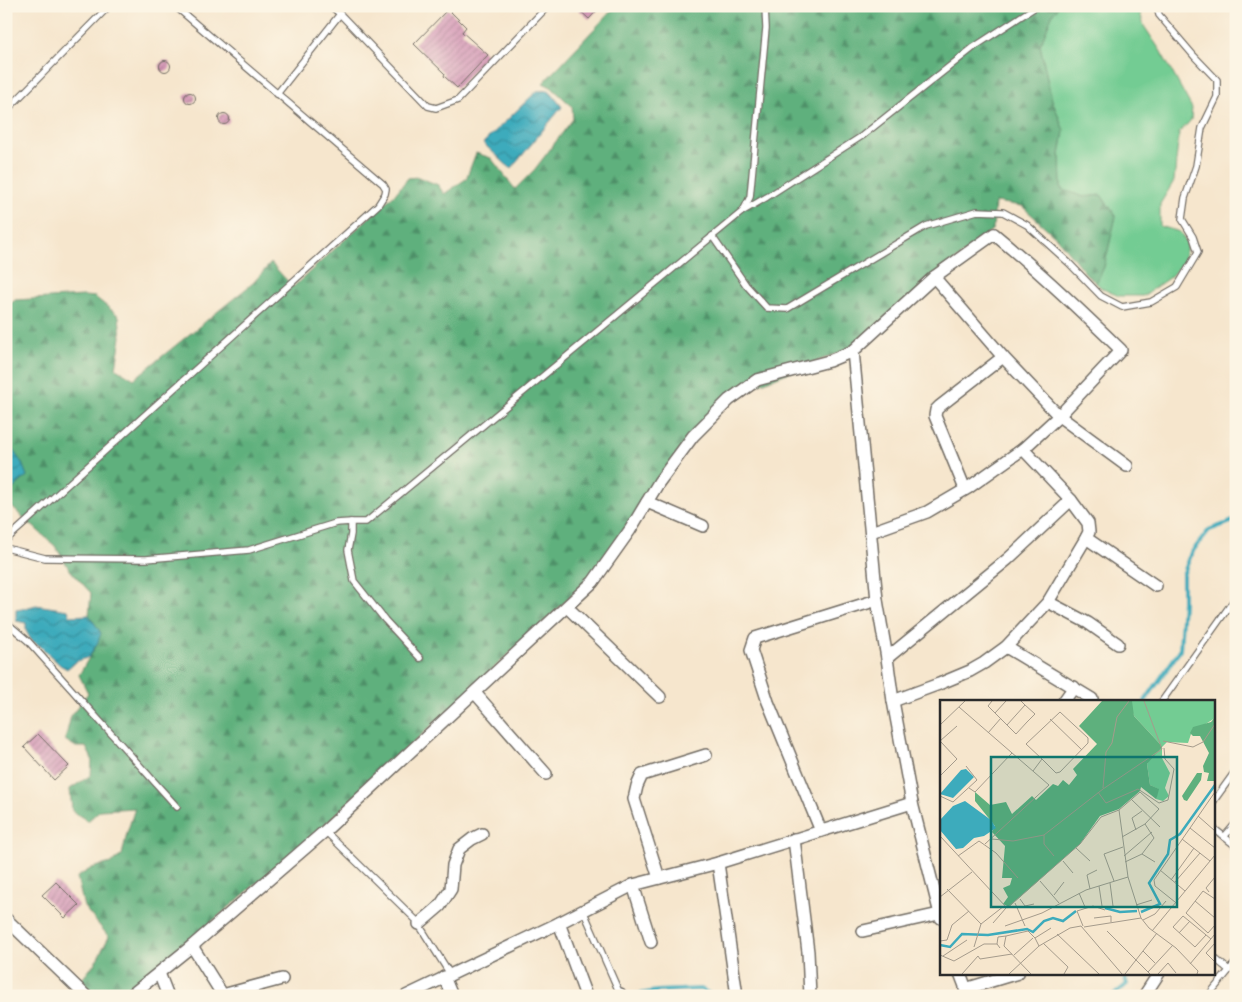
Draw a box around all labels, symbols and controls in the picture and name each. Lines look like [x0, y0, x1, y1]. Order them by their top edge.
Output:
inset map [940, 700, 1214, 974]

